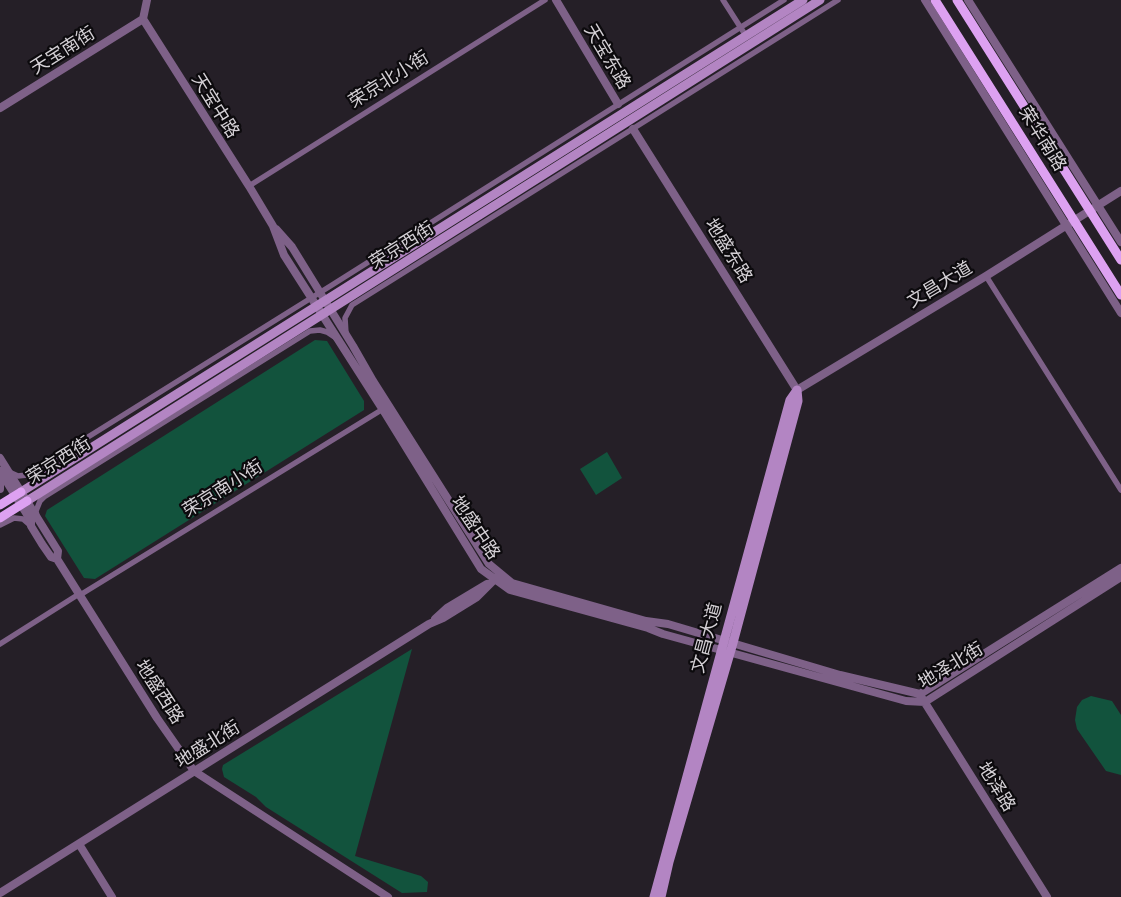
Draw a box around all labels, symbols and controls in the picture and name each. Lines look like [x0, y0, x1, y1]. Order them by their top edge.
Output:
street label: 天宝东路 [579, 21, 635, 93]
street label: 天宝南街 [27, 23, 99, 79]
street label: 荣京北小街 [345, 47, 433, 113]
street label: 天宝中路 [187, 70, 243, 142]
street label: 荣华南路 [1014, 103, 1070, 175]
street label: 地盛东路 [700, 215, 756, 287]
street label: 荣京西街 [366, 218, 438, 274]
street label: 文昌大道 [904, 257, 976, 313]
street label: 荣京西街 [23, 433, 95, 489]
street label: 荣京南小街 [179, 456, 267, 522]
street label: 地盛中路 [446, 492, 504, 564]
street label: 文昌大道 [687, 600, 727, 676]
street label: 地泽北街 [915, 638, 987, 694]
street label: 地盛西路 [130, 656, 188, 728]
street label: 地盛北街 [172, 717, 244, 773]
street label: 地泽路 [973, 758, 1019, 816]

